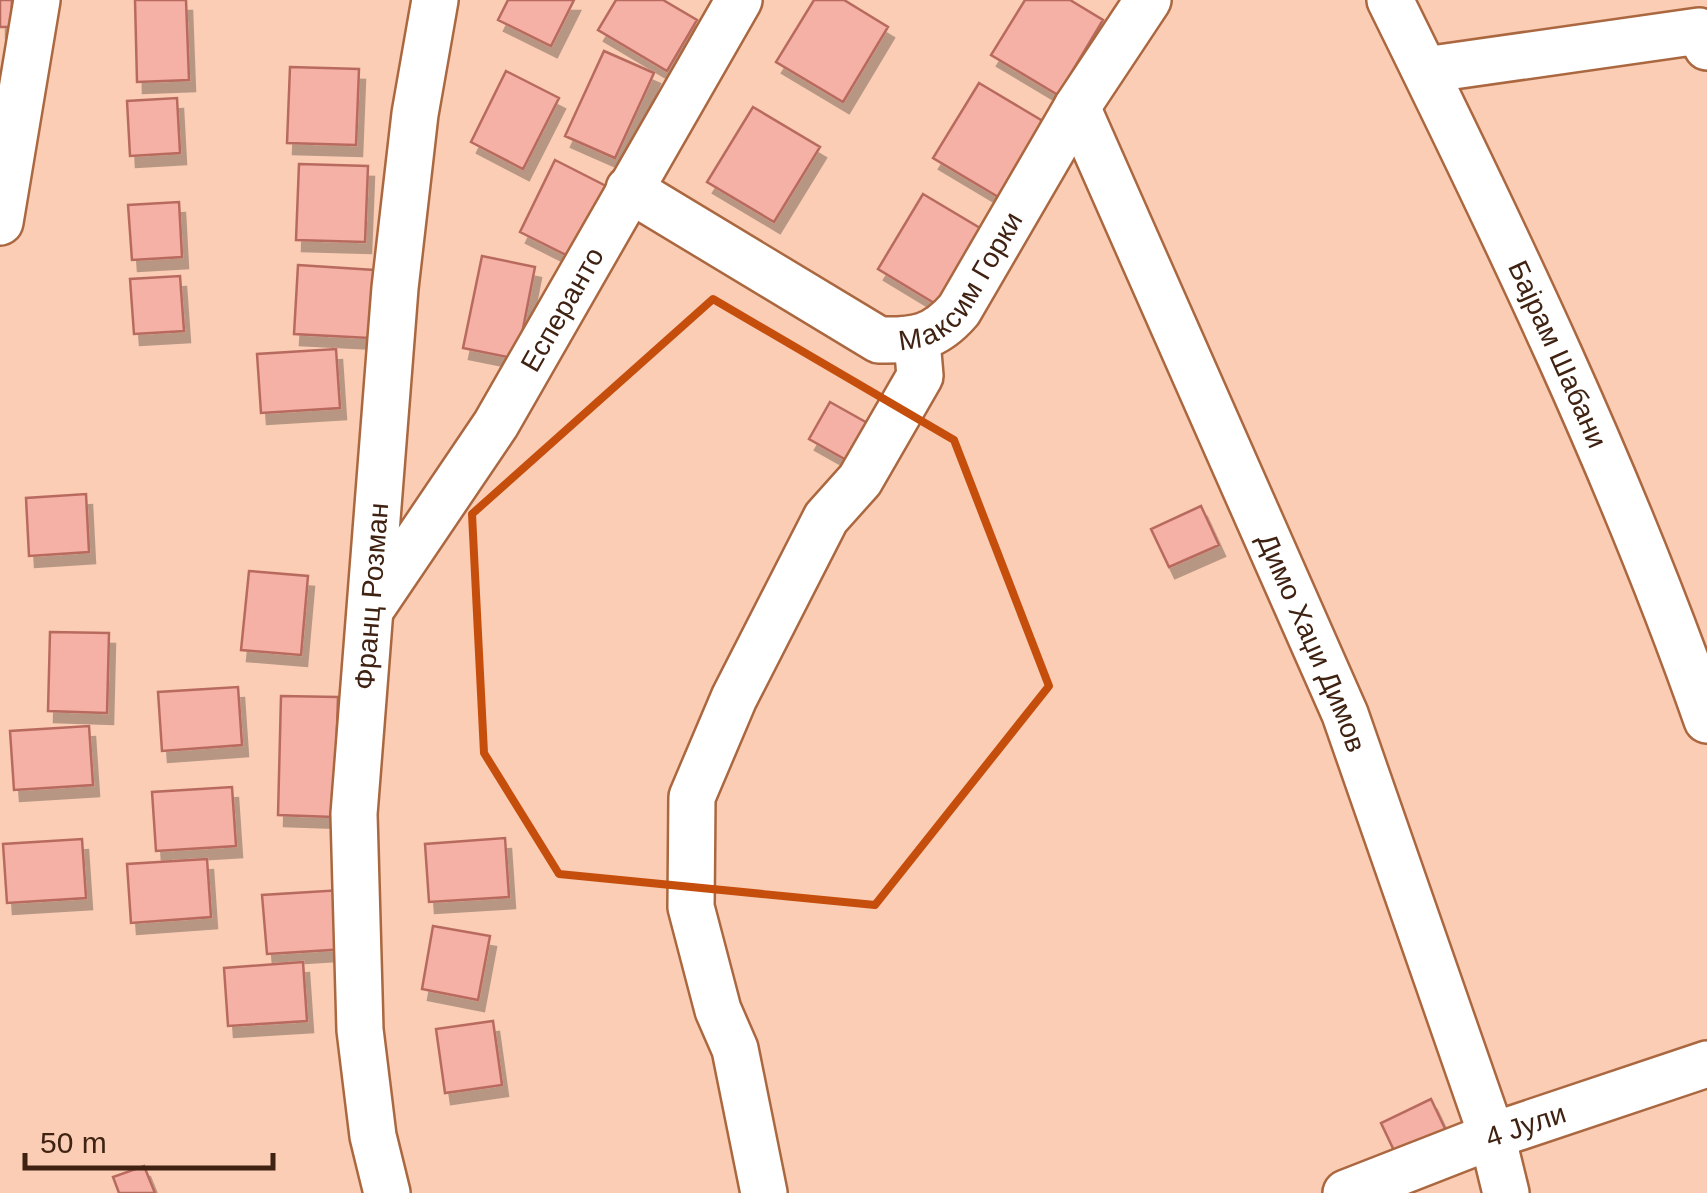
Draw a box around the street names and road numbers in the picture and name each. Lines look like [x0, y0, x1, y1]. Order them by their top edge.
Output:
street label: Максим Горки [897, 207, 1029, 356]
street label: Есперанто [515, 242, 610, 377]
street label: Бајрам Шабани [1502, 256, 1613, 452]
street label: Франц Розман [349, 502, 394, 691]
street label: Димо Хаџи Димов [1251, 529, 1372, 756]
street label: 4 Јули [1481, 1097, 1570, 1153]

